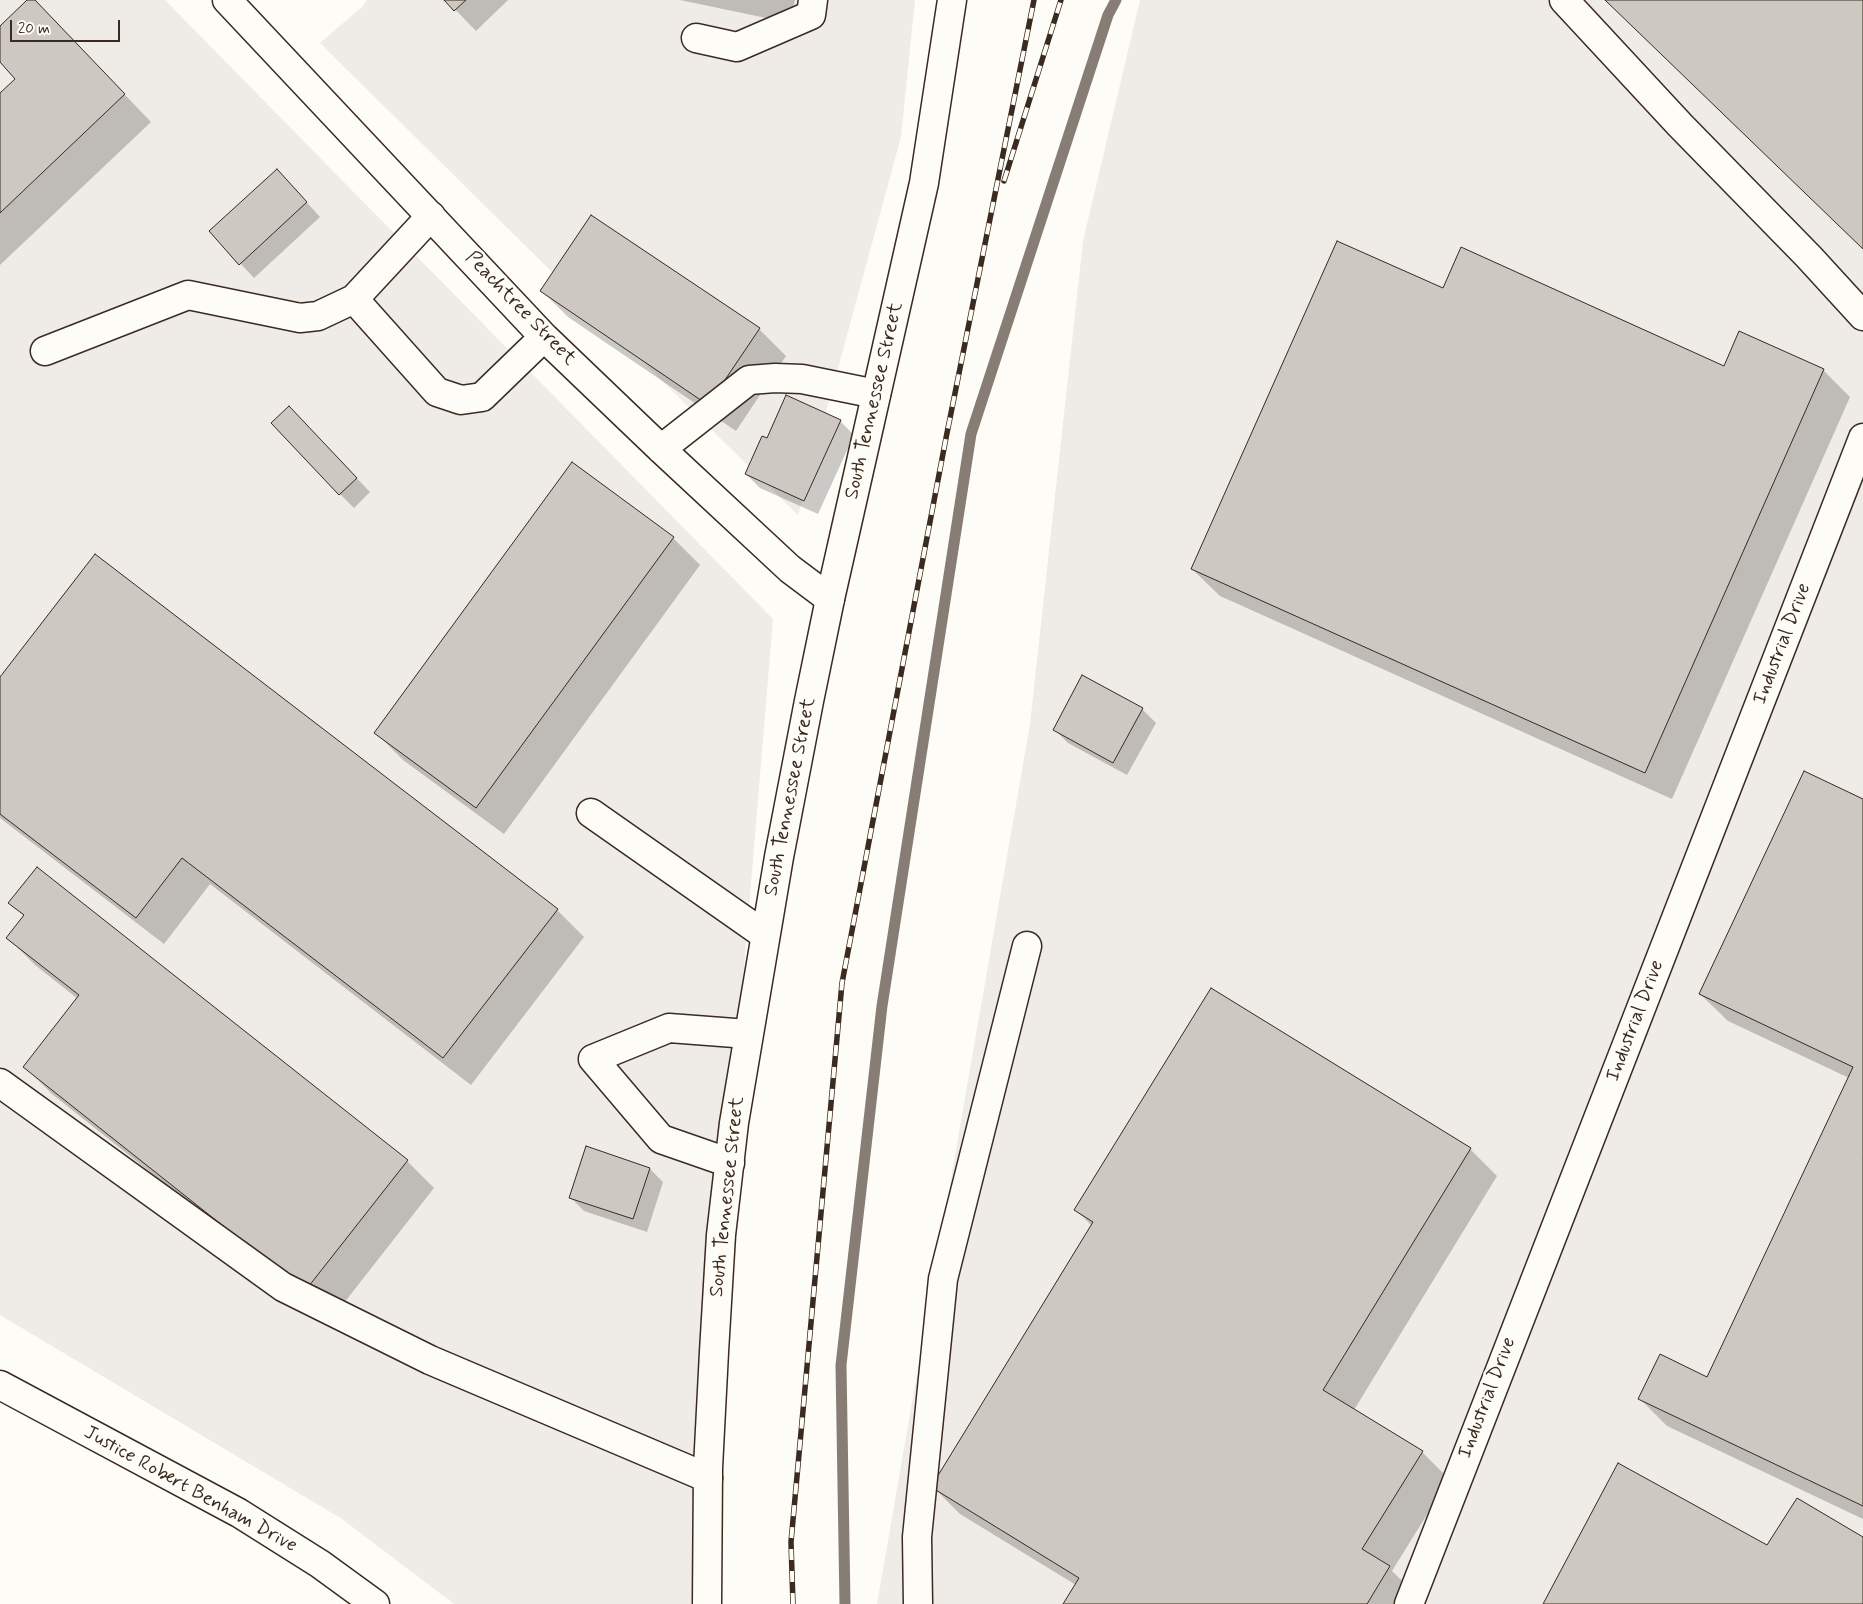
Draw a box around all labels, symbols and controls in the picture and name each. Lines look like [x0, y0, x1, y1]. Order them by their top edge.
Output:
scale bar [12, 10, 122, 42]
text: 20 m [18, 19, 50, 39]
street label: Peachtree Street [459, 247, 581, 371]
street label: South Tennessee Street [841, 300, 909, 502]
street label: Industrial Drive [1749, 580, 1817, 708]
street label: South Tennessee Street [760, 696, 822, 898]
street label: Industrial Drive [1602, 957, 1670, 1085]
street label: South Tennessee Street [706, 1096, 750, 1298]
street label: Industrial Drive [1454, 1334, 1522, 1462]
street label: Justice Robert Benham Drive [79, 1421, 301, 1559]

